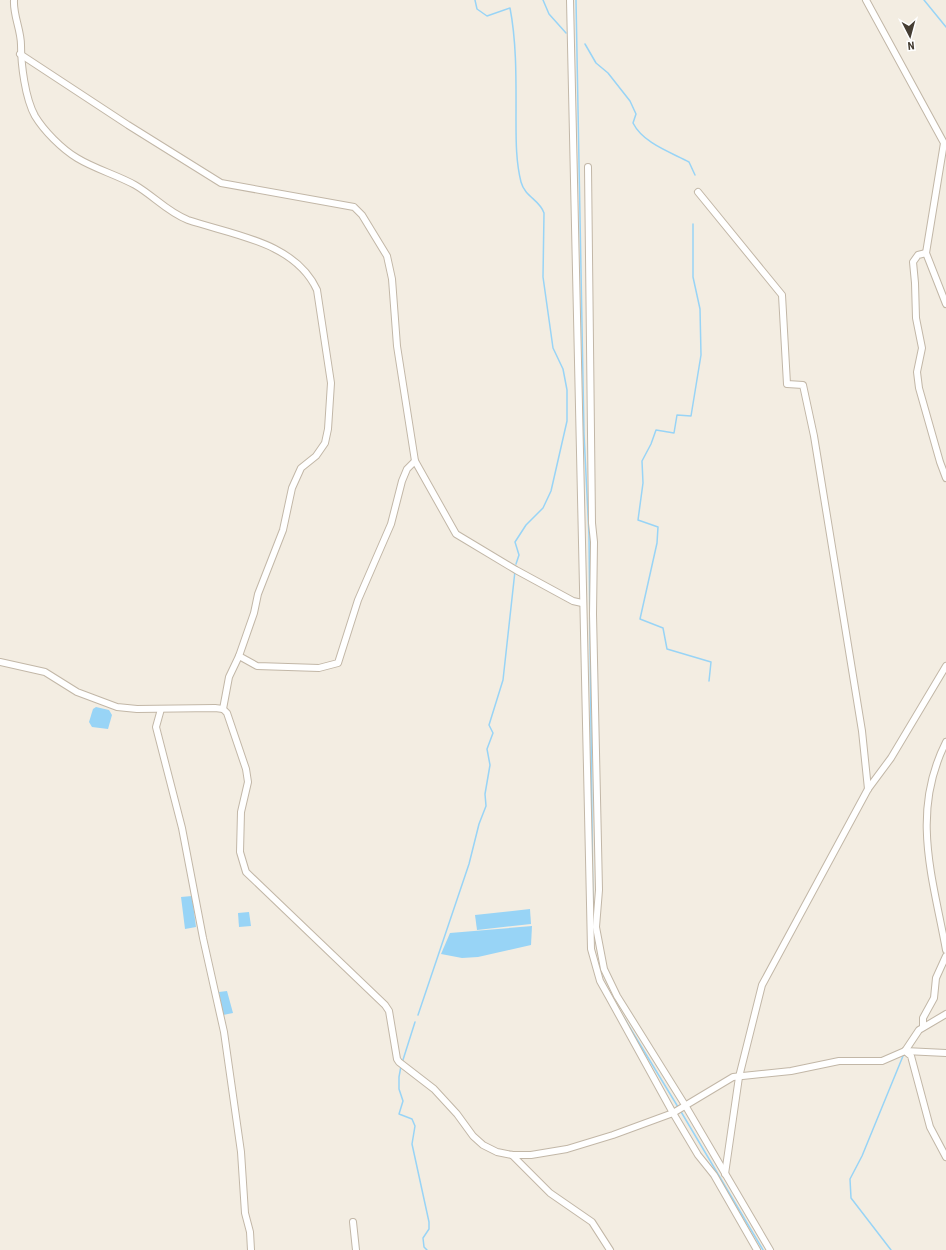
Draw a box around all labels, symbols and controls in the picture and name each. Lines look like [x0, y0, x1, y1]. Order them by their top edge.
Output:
north arrow [890, 16, 930, 56]
text: N [907, 39, 915, 52]

